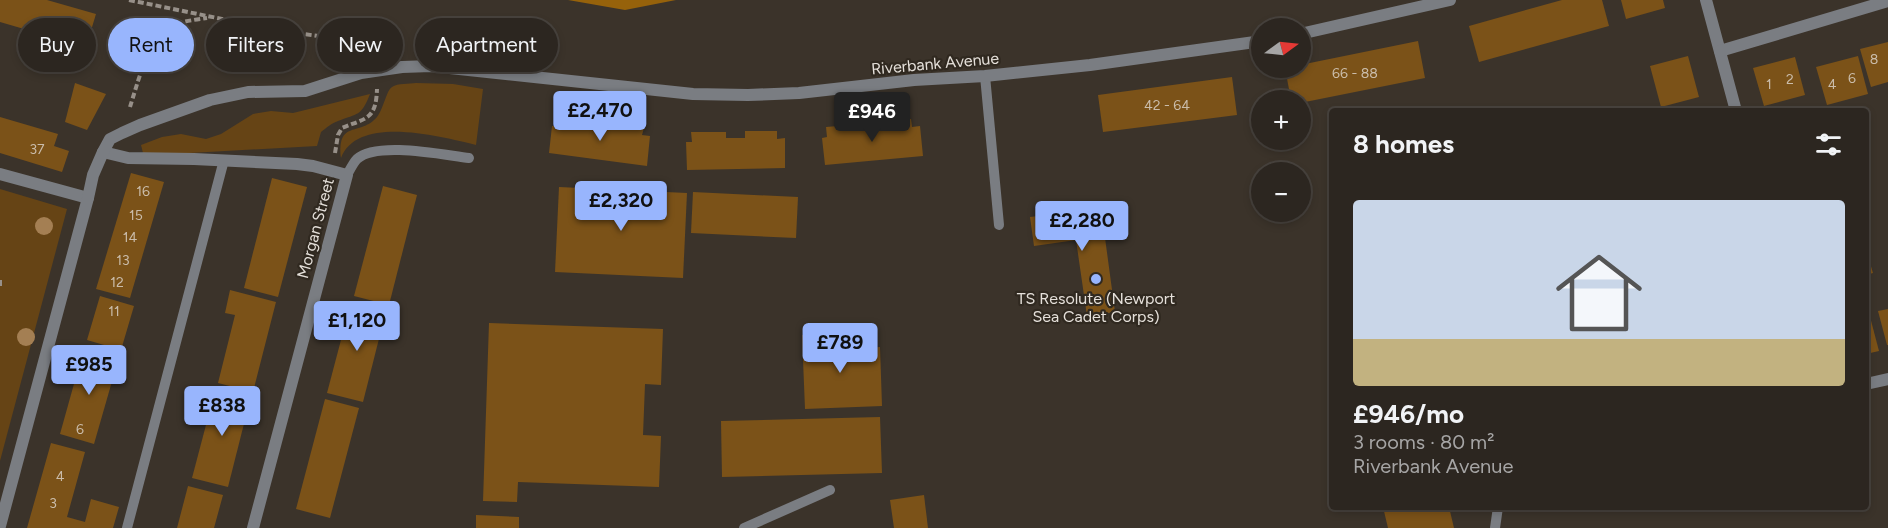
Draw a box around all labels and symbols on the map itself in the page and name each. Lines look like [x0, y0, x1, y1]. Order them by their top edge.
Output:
north arrow [1251, 18, 1311, 78]
street label: Riverbank Avenue [870, 48, 1000, 79]
house number: 8 [1870, 51, 1878, 68]
house number: 66 - 88 [1332, 65, 1378, 82]
house number: 6 [1848, 70, 1856, 87]
house number: 2 [1786, 71, 1794, 88]
house number: 1 [1766, 76, 1772, 93]
house number: 4 [1828, 76, 1837, 93]
pin: £2,470 [551, 91, 649, 142]
pin: £946 [836, 92, 908, 143]
house number: 42 - 64 [1144, 97, 1190, 114]
house number: 37 [29, 141, 45, 158]
street label: Morgan Street [293, 176, 338, 281]
pin: £2,320 [572, 181, 670, 232]
house number: 16 [136, 183, 150, 200]
pin: £2,280 [1033, 201, 1131, 252]
house number: 15 [129, 207, 143, 224]
house number: 14 [123, 229, 138, 246]
house number: 13 [116, 252, 130, 269]
marker: TS Resolute (Newport Sea Cadet Corps) [1089, 272, 1103, 286]
house number: 12 [110, 274, 124, 291]
place label: TS Resolute (Newport Sea Cadet Corps) [1017, 289, 1175, 326]
pin: £1,120 [308, 301, 406, 352]
house number: 11 [108, 303, 120, 320]
pin: £789 [804, 323, 876, 374]
pin: £985 [53, 345, 125, 396]
pin: £838 [186, 386, 258, 437]
house number: 6 [76, 421, 84, 438]
house number: 4 [56, 468, 65, 485]
house number: 3 [49, 495, 57, 512]

